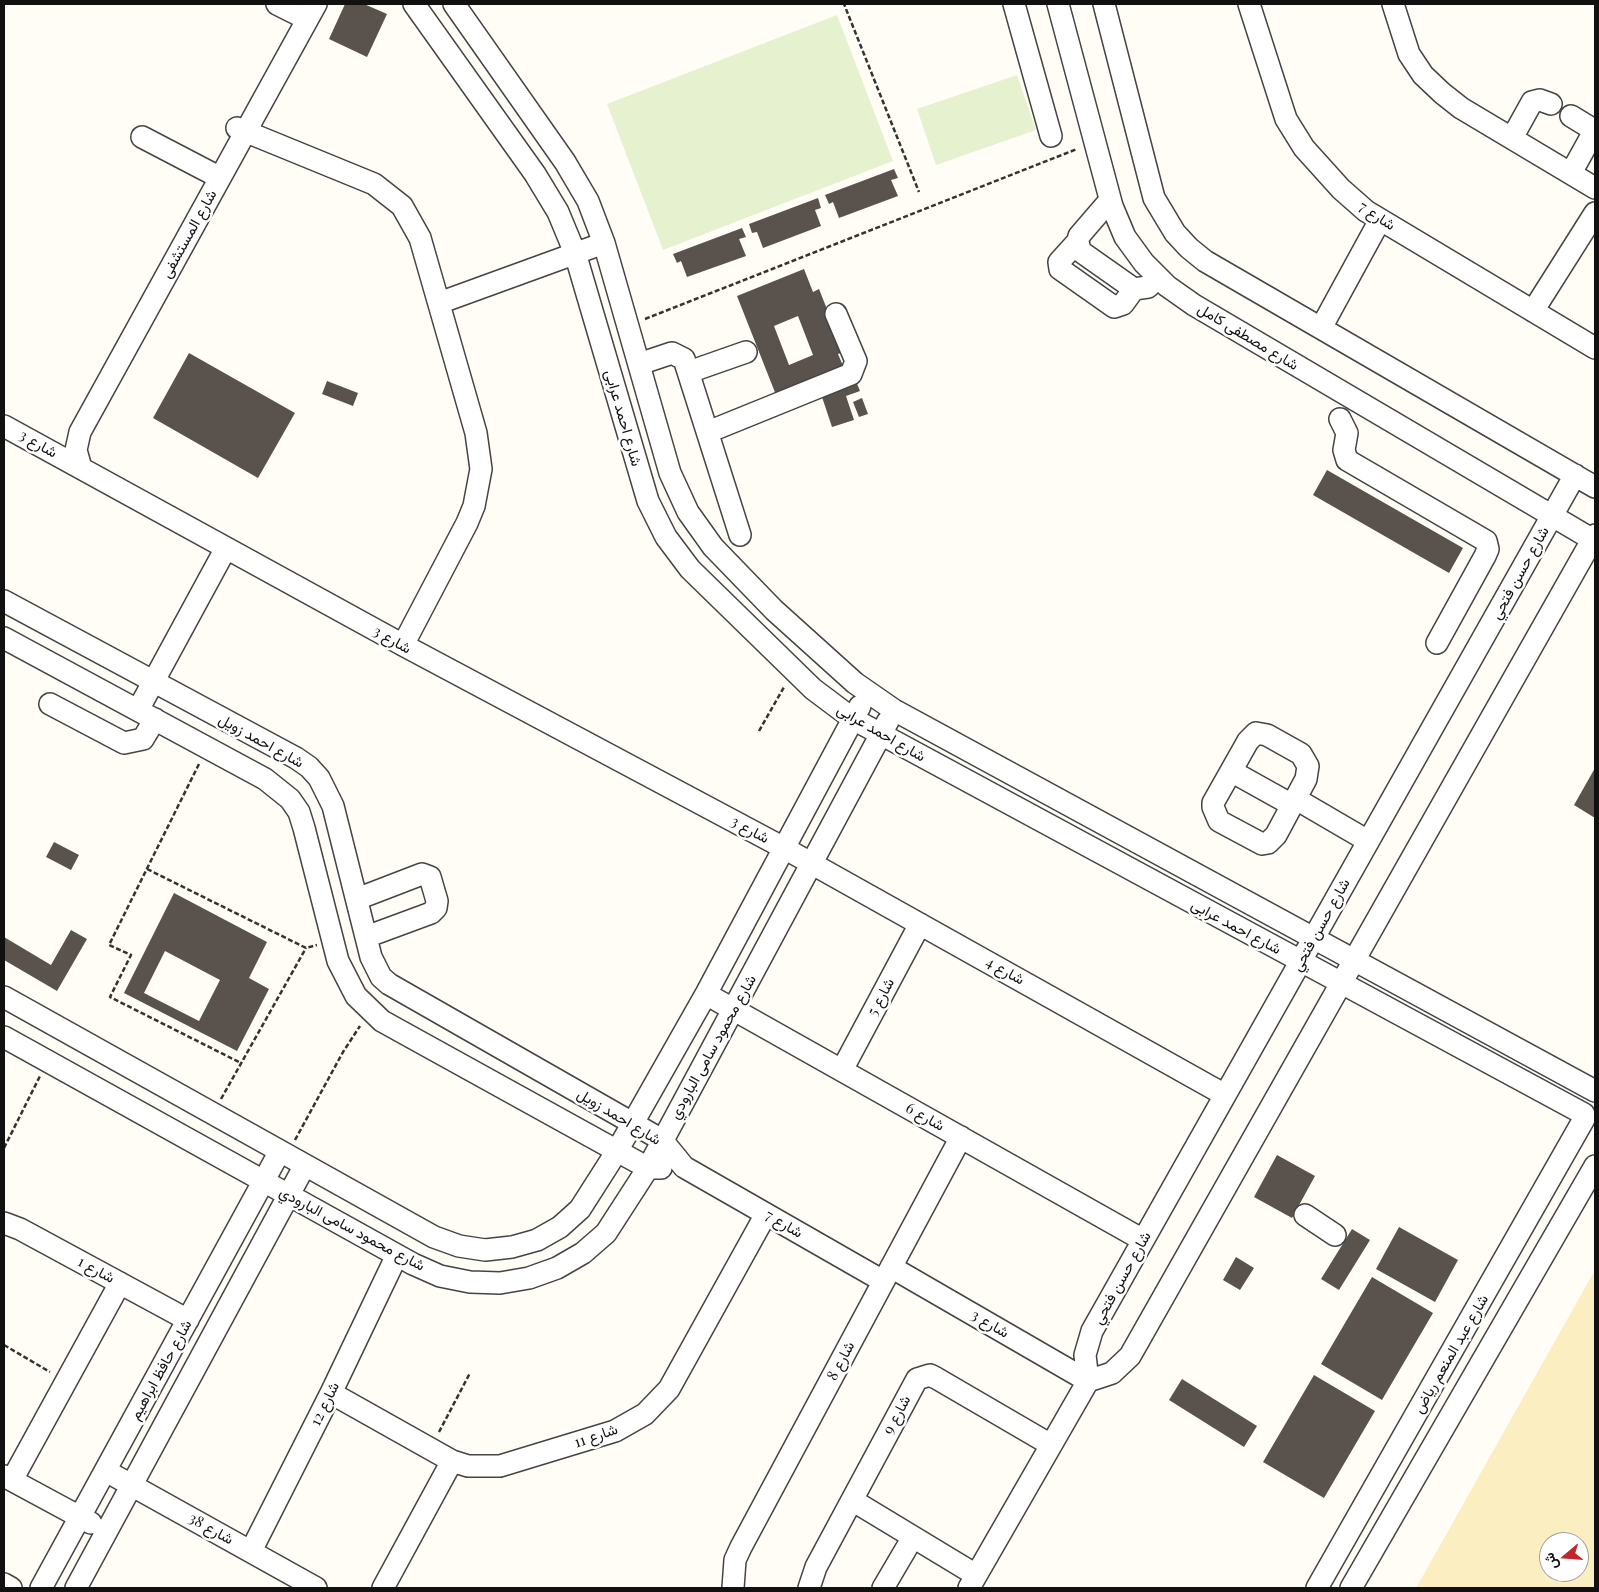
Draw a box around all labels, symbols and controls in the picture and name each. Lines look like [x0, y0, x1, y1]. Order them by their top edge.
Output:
street label: شارع المستشفى [157, 187, 221, 281]
street label: شارع 7 [1355, 198, 1399, 234]
street label: شارع مصطفى كامل [1194, 300, 1302, 374]
street label: شارع احمد عرابى [601, 368, 645, 468]
street label: شارع 3 [16, 426, 60, 462]
street label: شارع حسن فتحي [1487, 523, 1553, 623]
street label: شارع 3 [370, 622, 414, 658]
street label: شارع احمد عرابى [833, 700, 929, 766]
street label: شارع احمد زويل [215, 710, 307, 772]
street label: شارع 3 [728, 813, 772, 847]
street label: شارع حسن فتحي [1288, 875, 1354, 975]
street label: شارع احمد عرابى [1188, 896, 1284, 958]
street label: شارع 4 [983, 953, 1027, 989]
street label: شارع محمود سامى البارودي [666, 972, 760, 1122]
street label: شارع 5 [864, 975, 898, 1019]
street label: شارع احمد زويل [574, 1085, 664, 1149]
street label: شارع 6 [902, 1099, 948, 1135]
street label: شارع محمود سامى البارودي [276, 1183, 428, 1275]
street label: شارع 7 [762, 1206, 806, 1242]
street label: شارع حسن فتحي [1089, 1228, 1155, 1328]
street label: شارع 1 [74, 1253, 118, 1287]
street label: شارع عبد المنعم رياض [1410, 1291, 1492, 1417]
street label: شارع 3 [968, 1306, 1012, 1342]
street label: شارع حافظ ابراهيم [126, 1317, 196, 1423]
street label: شارع 8 [823, 1338, 859, 1384]
street label: شارع 12 [307, 1379, 343, 1429]
street label: شارع 9 [879, 1392, 915, 1438]
street label: شارع 11 [572, 1420, 620, 1452]
street label: شارع 38 [185, 1509, 237, 1549]
north arrow [1539, 1532, 1589, 1582]
text: ش [1539, 1551, 1562, 1572]

